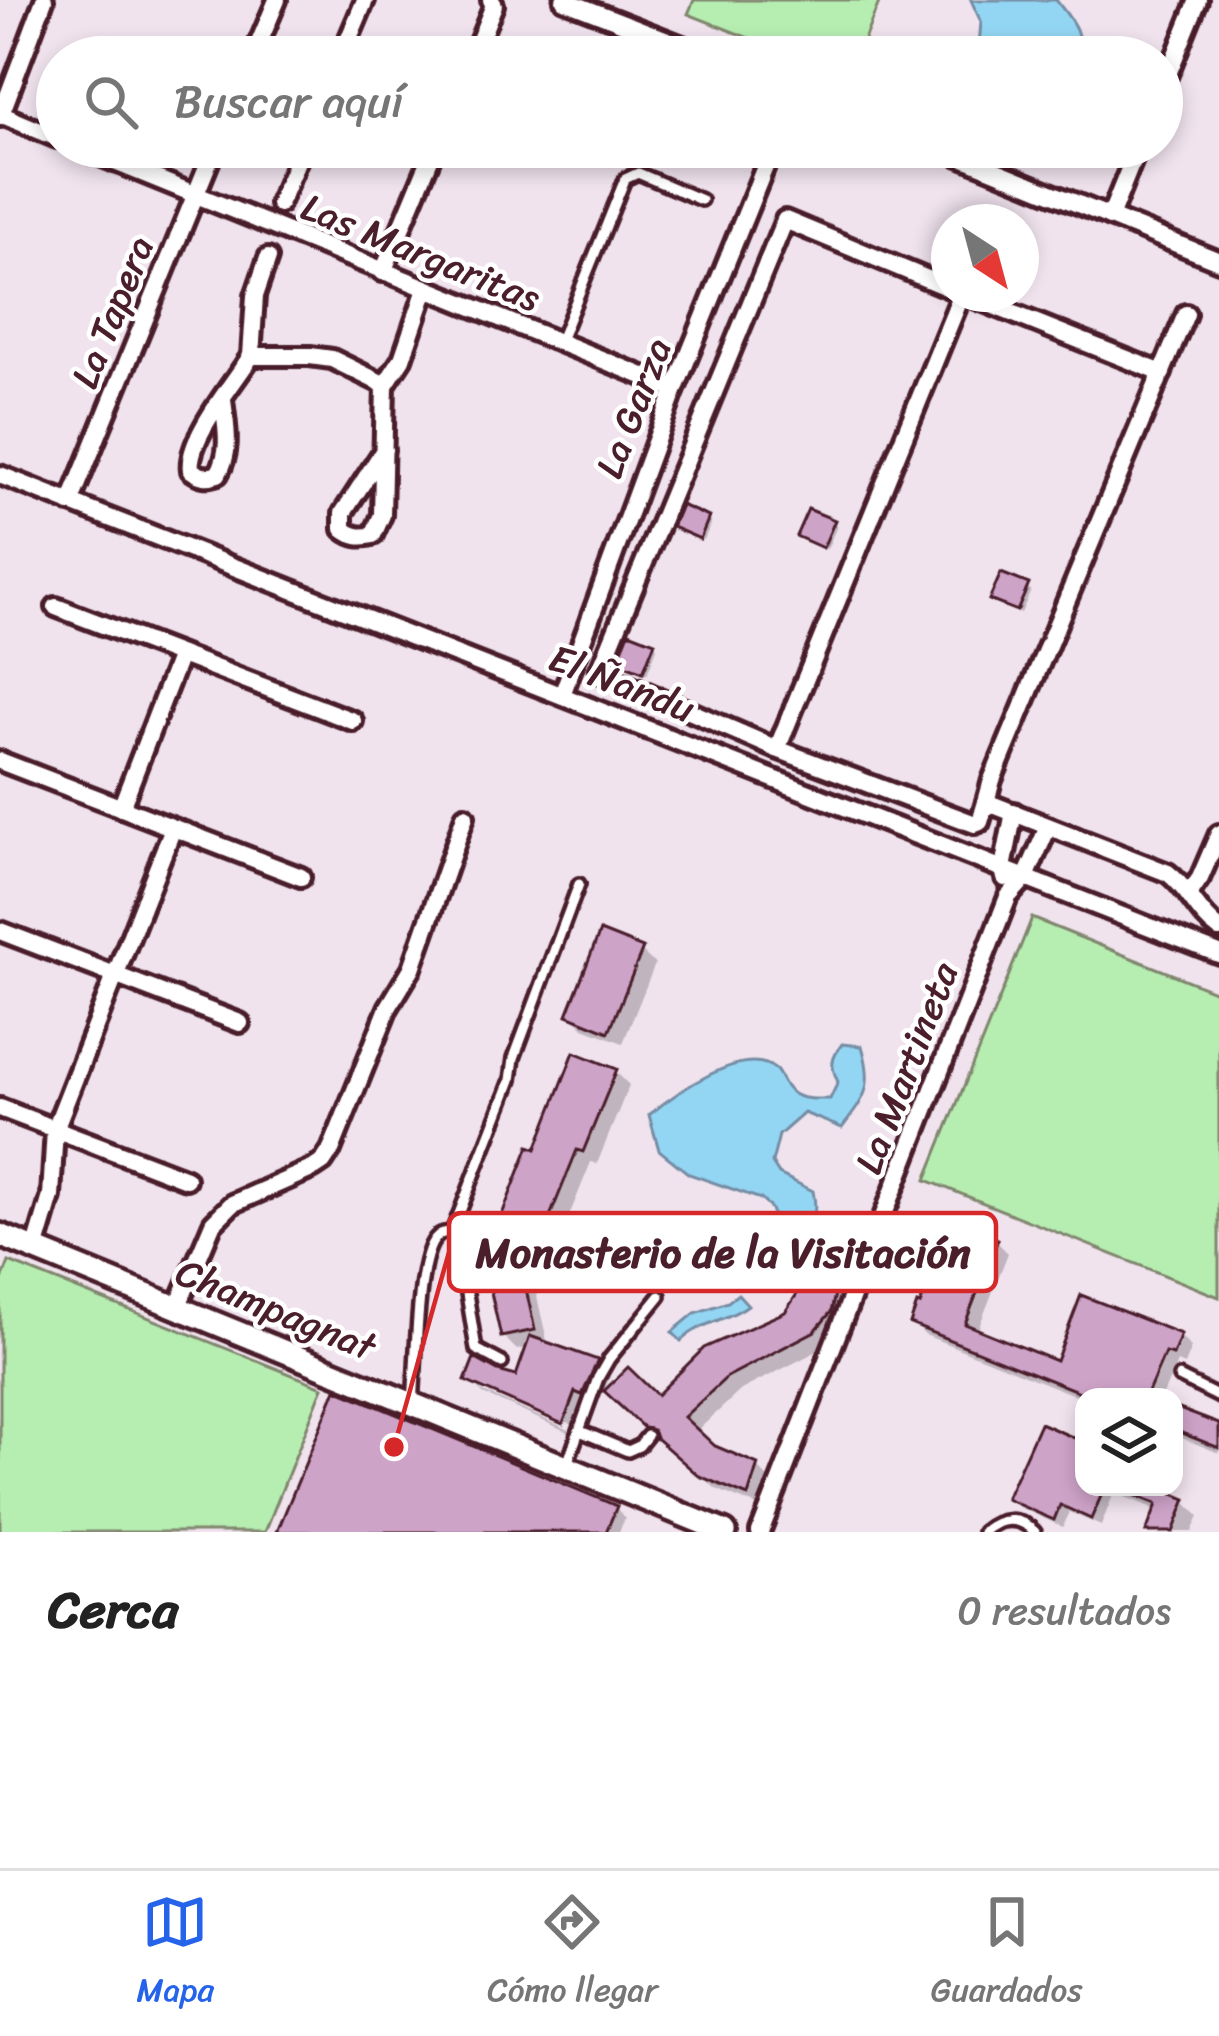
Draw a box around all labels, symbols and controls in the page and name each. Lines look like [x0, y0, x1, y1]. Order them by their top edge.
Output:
search box [36, 36, 1183, 168]
text: Buscar aquí [174, 62, 403, 142]
icon: search [78, 69, 144, 135]
street label: Las Margaritas [291, 173, 551, 331]
north arrow [931, 204, 1039, 312]
street label: La Tapera [50, 225, 174, 399]
street label: La Garza [575, 327, 691, 488]
street label: El Ñandu [539, 624, 705, 742]
street label: La Martineta [834, 951, 978, 1184]
callout: Monasterio de la Visitación [449, 1213, 996, 1291]
text: Monasterio de la Visitación [474, 1216, 971, 1290]
street label: Champagnat [165, 1238, 388, 1381]
map controls [1075, 1388, 1183, 1496]
button: layers [1075, 1388, 1183, 1496]
text: Cerca [48, 1565, 178, 1655]
text: 0 resultados [957, 1576, 1171, 1645]
tab: Mapa [137, 1889, 214, 2019]
tab: Cómo llegar [487, 1889, 658, 2019]
tab: Guardados [931, 1889, 1082, 2019]

